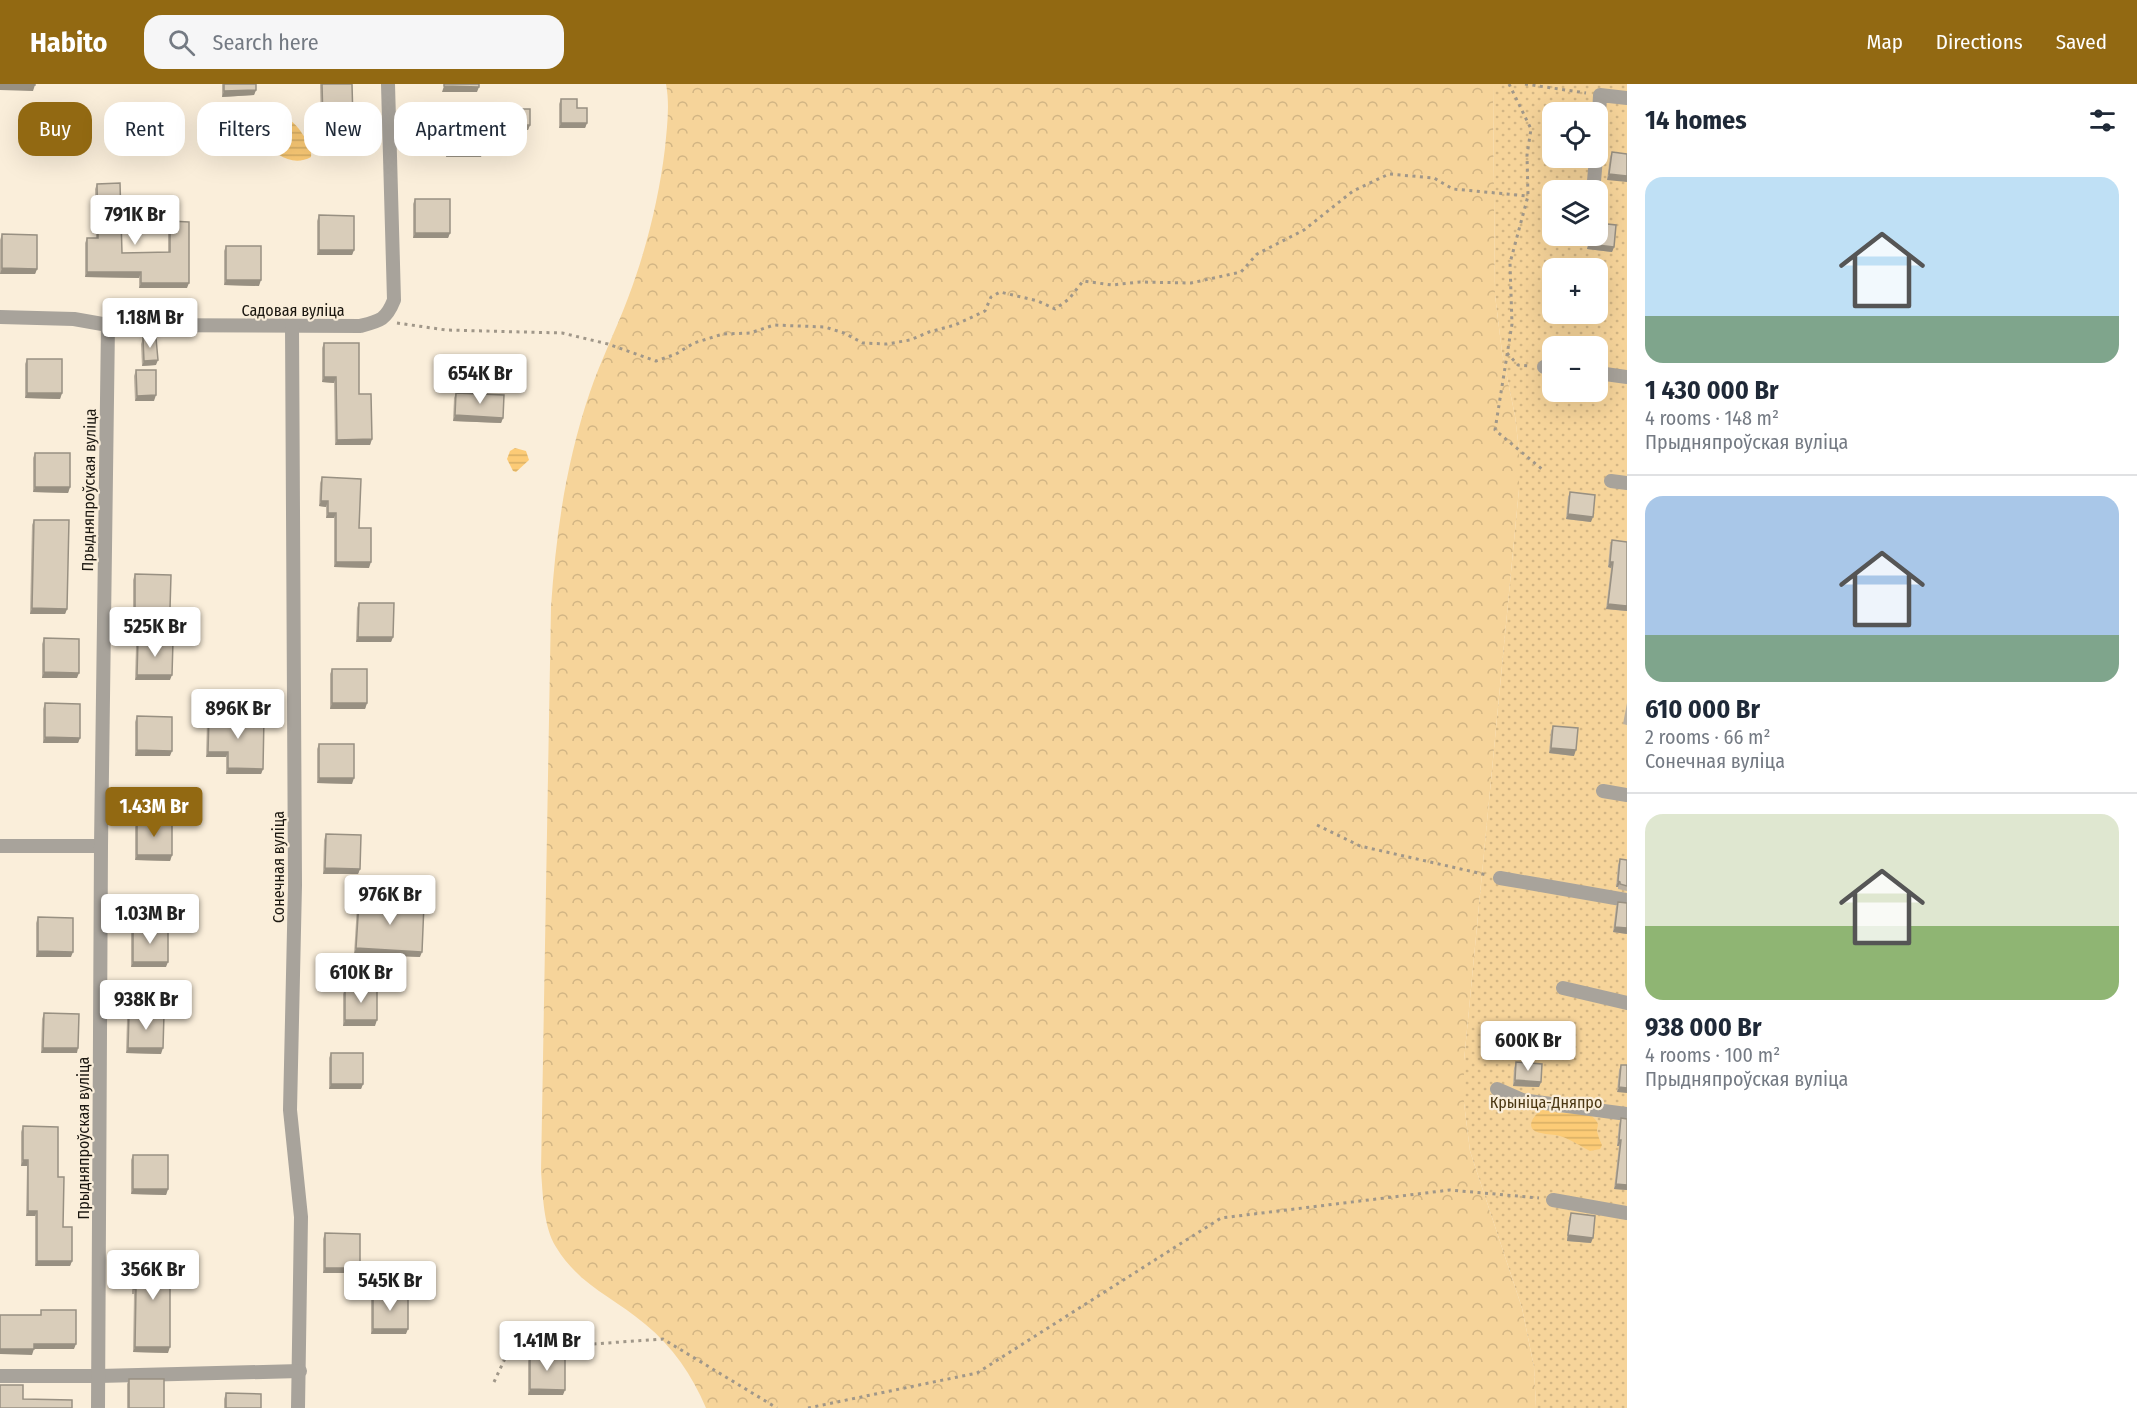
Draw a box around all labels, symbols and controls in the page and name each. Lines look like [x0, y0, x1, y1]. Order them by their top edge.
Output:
search box [144, 15, 564, 69]
text: Habito [30, 26, 108, 59]
icon: search [165, 26, 198, 59]
text: Search here [213, 29, 319, 56]
text: Map [1866, 29, 1903, 55]
text: Directions [1936, 29, 2023, 55]
text: Saved [2056, 29, 2107, 55]
chip: Buy [18, 102, 92, 156]
chip: Rent [104, 102, 185, 156]
chip: Filters [197, 102, 292, 156]
chip: New [304, 102, 382, 156]
chip: Apartment [394, 102, 527, 156]
map controls [1542, 102, 1608, 402]
button: locate [1542, 102, 1608, 168]
icon: filters [2086, 104, 2119, 137]
text: 14 homes [1645, 105, 1747, 136]
button: layers [1542, 180, 1608, 246]
pin: 791K Br [80, 195, 190, 246]
text: 791K Br [104, 202, 166, 226]
icon: home [1828, 216, 1936, 324]
button: + [1542, 258, 1608, 324]
pin: 1.18M Br [88, 298, 212, 349]
street label: Садовая вуліца [241, 301, 345, 320]
text: 1.18M Br [116, 305, 184, 329]
button: − [1542, 336, 1608, 402]
pin: 654K Br [425, 354, 535, 405]
text: 654K Br [448, 361, 512, 385]
text: 1 430 000 Br [1645, 375, 1778, 406]
text: 4 rooms · 148 m² [1645, 406, 1779, 430]
street label: Прыдняпроўская вуліца [78, 408, 100, 572]
text: Прыдняпроўская вуліца [1645, 430, 1848, 454]
icon: home [1828, 535, 1936, 643]
pin: 525K Br [100, 607, 210, 658]
text: 525K Br [124, 614, 186, 638]
pin: 896K Br [183, 689, 293, 740]
text: 610 000 Br [1645, 694, 1760, 725]
text: 896K Br [205, 696, 271, 720]
text: 2 rooms · 66 m² [1645, 725, 1771, 749]
text: Сонечная вуліца [1645, 749, 1785, 773]
pin: 1.43M Br [92, 787, 216, 838]
text: 1.43M Br [119, 794, 189, 818]
street label: Сонечная вуліца [269, 811, 288, 923]
icon: home [1828, 853, 1936, 961]
pin: 976K Br [335, 875, 445, 926]
text: 976K Br [358, 882, 422, 906]
pin: 1.03M Br [88, 894, 212, 945]
text: 1.03M Br [115, 901, 185, 925]
pin: 610K Br [306, 953, 416, 1004]
text: 610K Br [329, 960, 393, 984]
pin: 938K Br [91, 980, 201, 1031]
text: 938K Br [114, 987, 178, 1011]
text: 938 000 Br [1645, 1012, 1761, 1043]
pin: 600K Br [1473, 1021, 1583, 1072]
text: 600K Br [1495, 1028, 1561, 1052]
text: 4 rooms · 100 m² [1645, 1043, 1780, 1067]
street label: Прыдняпроўская вуліца [74, 1056, 93, 1219]
text: Прыдняпроўская вуліца [1645, 1067, 1848, 1091]
park label: Крыніца-Дняпро [1490, 1093, 1602, 1112]
pin: 356K Br [98, 1250, 208, 1301]
text: 356K Br [121, 1257, 185, 1281]
pin: 545K Br [335, 1261, 445, 1312]
text: 545K Br [358, 1268, 422, 1292]
pin: 1.41M Br [485, 1321, 609, 1372]
text: 1.41M Br [513, 1328, 581, 1352]

